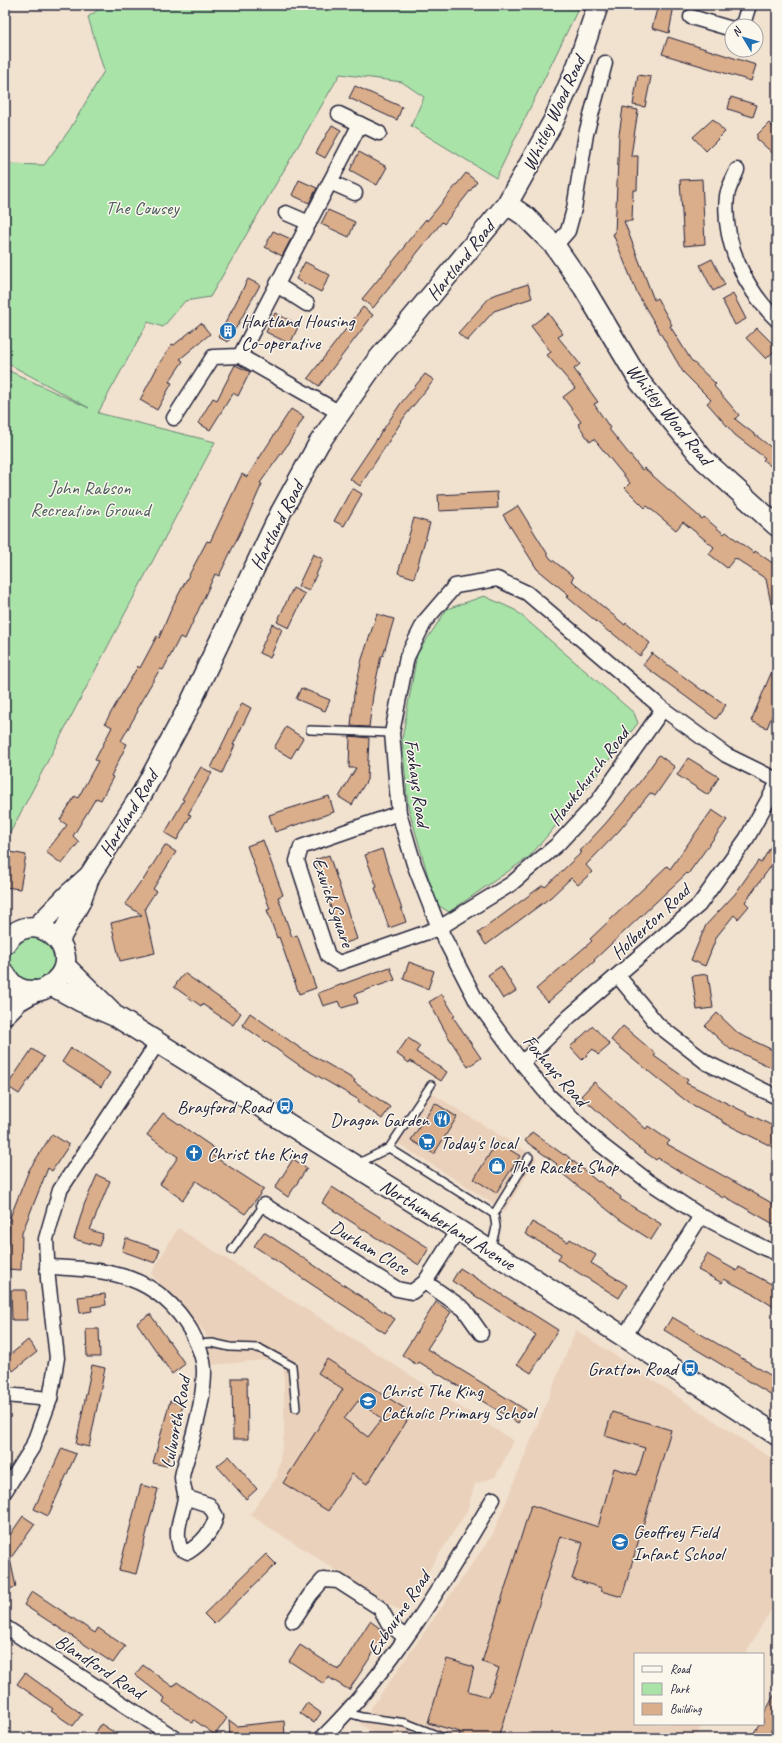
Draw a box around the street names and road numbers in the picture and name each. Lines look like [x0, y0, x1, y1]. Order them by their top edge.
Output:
street label: Whitley Wood Road [517, 50, 592, 175]
street label: Hartland Road [421, 214, 502, 306]
street label: Whitley Wood Road [621, 359, 719, 472]
street label: Hartland Road [244, 475, 311, 574]
street label: Hawkchurch Road [543, 720, 637, 831]
street label: Foxhays Road [399, 738, 435, 832]
street label: Hartland Road [94, 764, 165, 861]
street label: Exwick Square [307, 854, 360, 952]
street label: Holberton Road [606, 877, 697, 965]
street label: Foxhays Road [517, 1030, 595, 1114]
street label: Northumberland Avenue [376, 1174, 521, 1277]
street label: Durham Close [326, 1215, 415, 1282]
street label: Lulworth Road [155, 1372, 197, 1470]
street label: Exbourne Road [362, 1564, 438, 1660]
street label: Blandford Road [50, 1629, 151, 1706]

